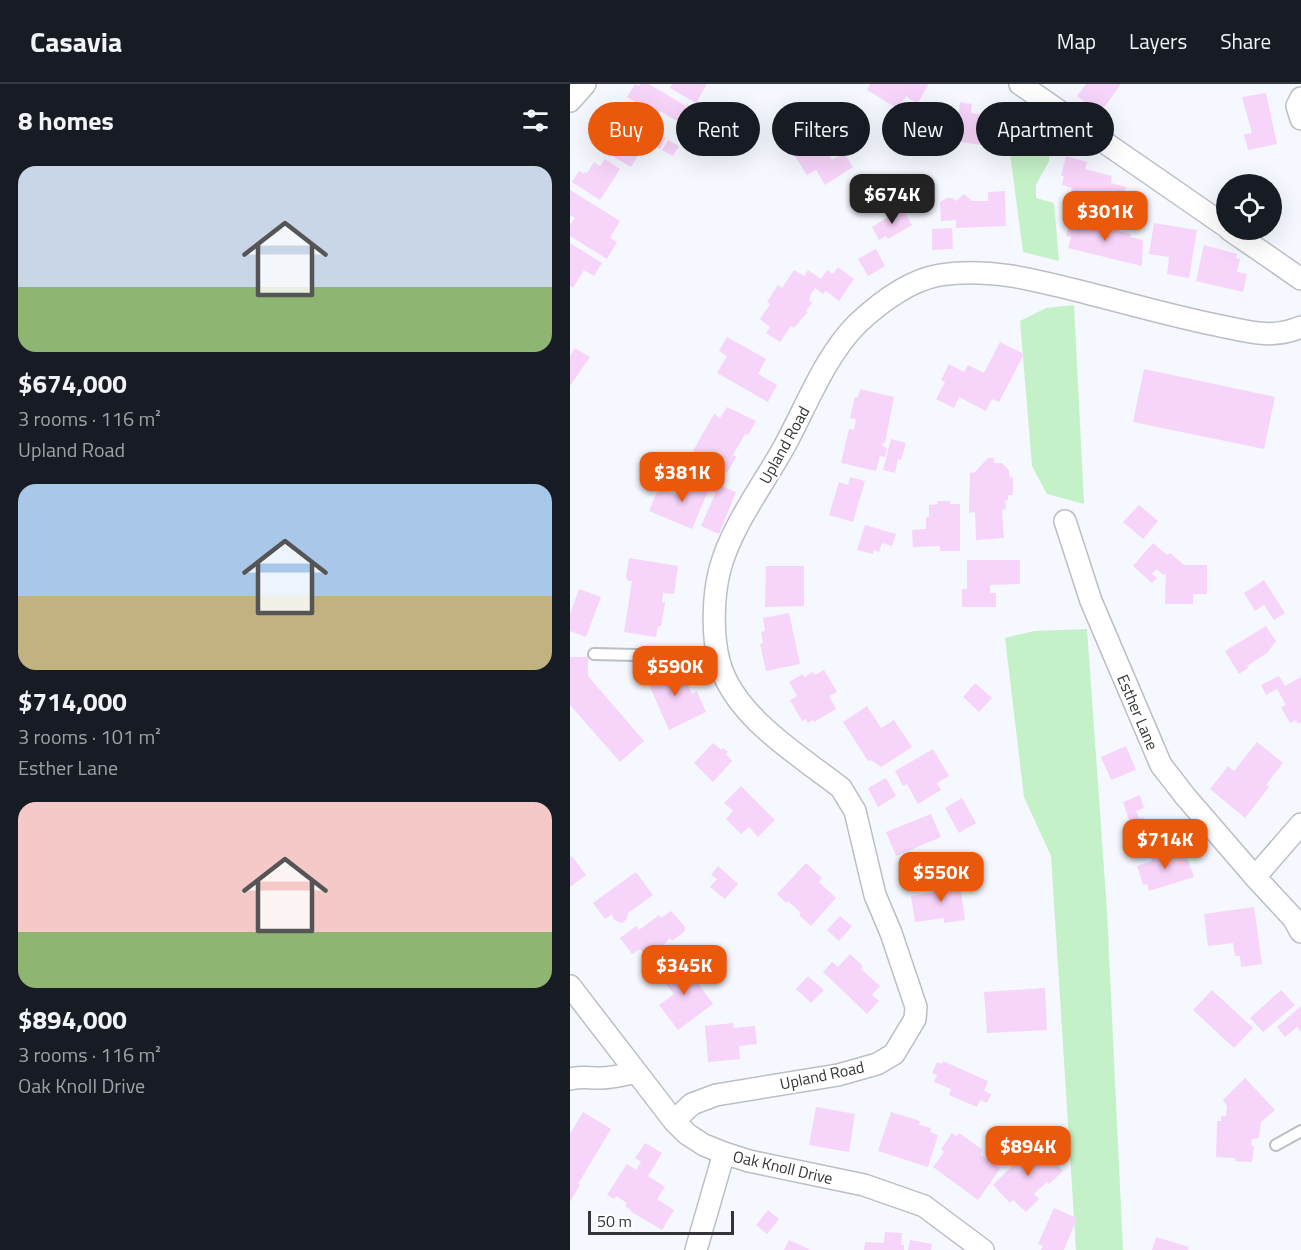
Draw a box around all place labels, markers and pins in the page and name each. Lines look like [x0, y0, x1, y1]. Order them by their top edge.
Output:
pin: $674K [850, 174, 934, 225]
pin: $301K [1063, 191, 1147, 242]
pin: $381K [640, 452, 724, 503]
pin: $590K [633, 646, 717, 697]
pin: $714K [1123, 819, 1207, 870]
pin: $550K [899, 852, 983, 903]
pin: $345K [642, 945, 726, 996]
pin: $894K [986, 1126, 1070, 1177]

